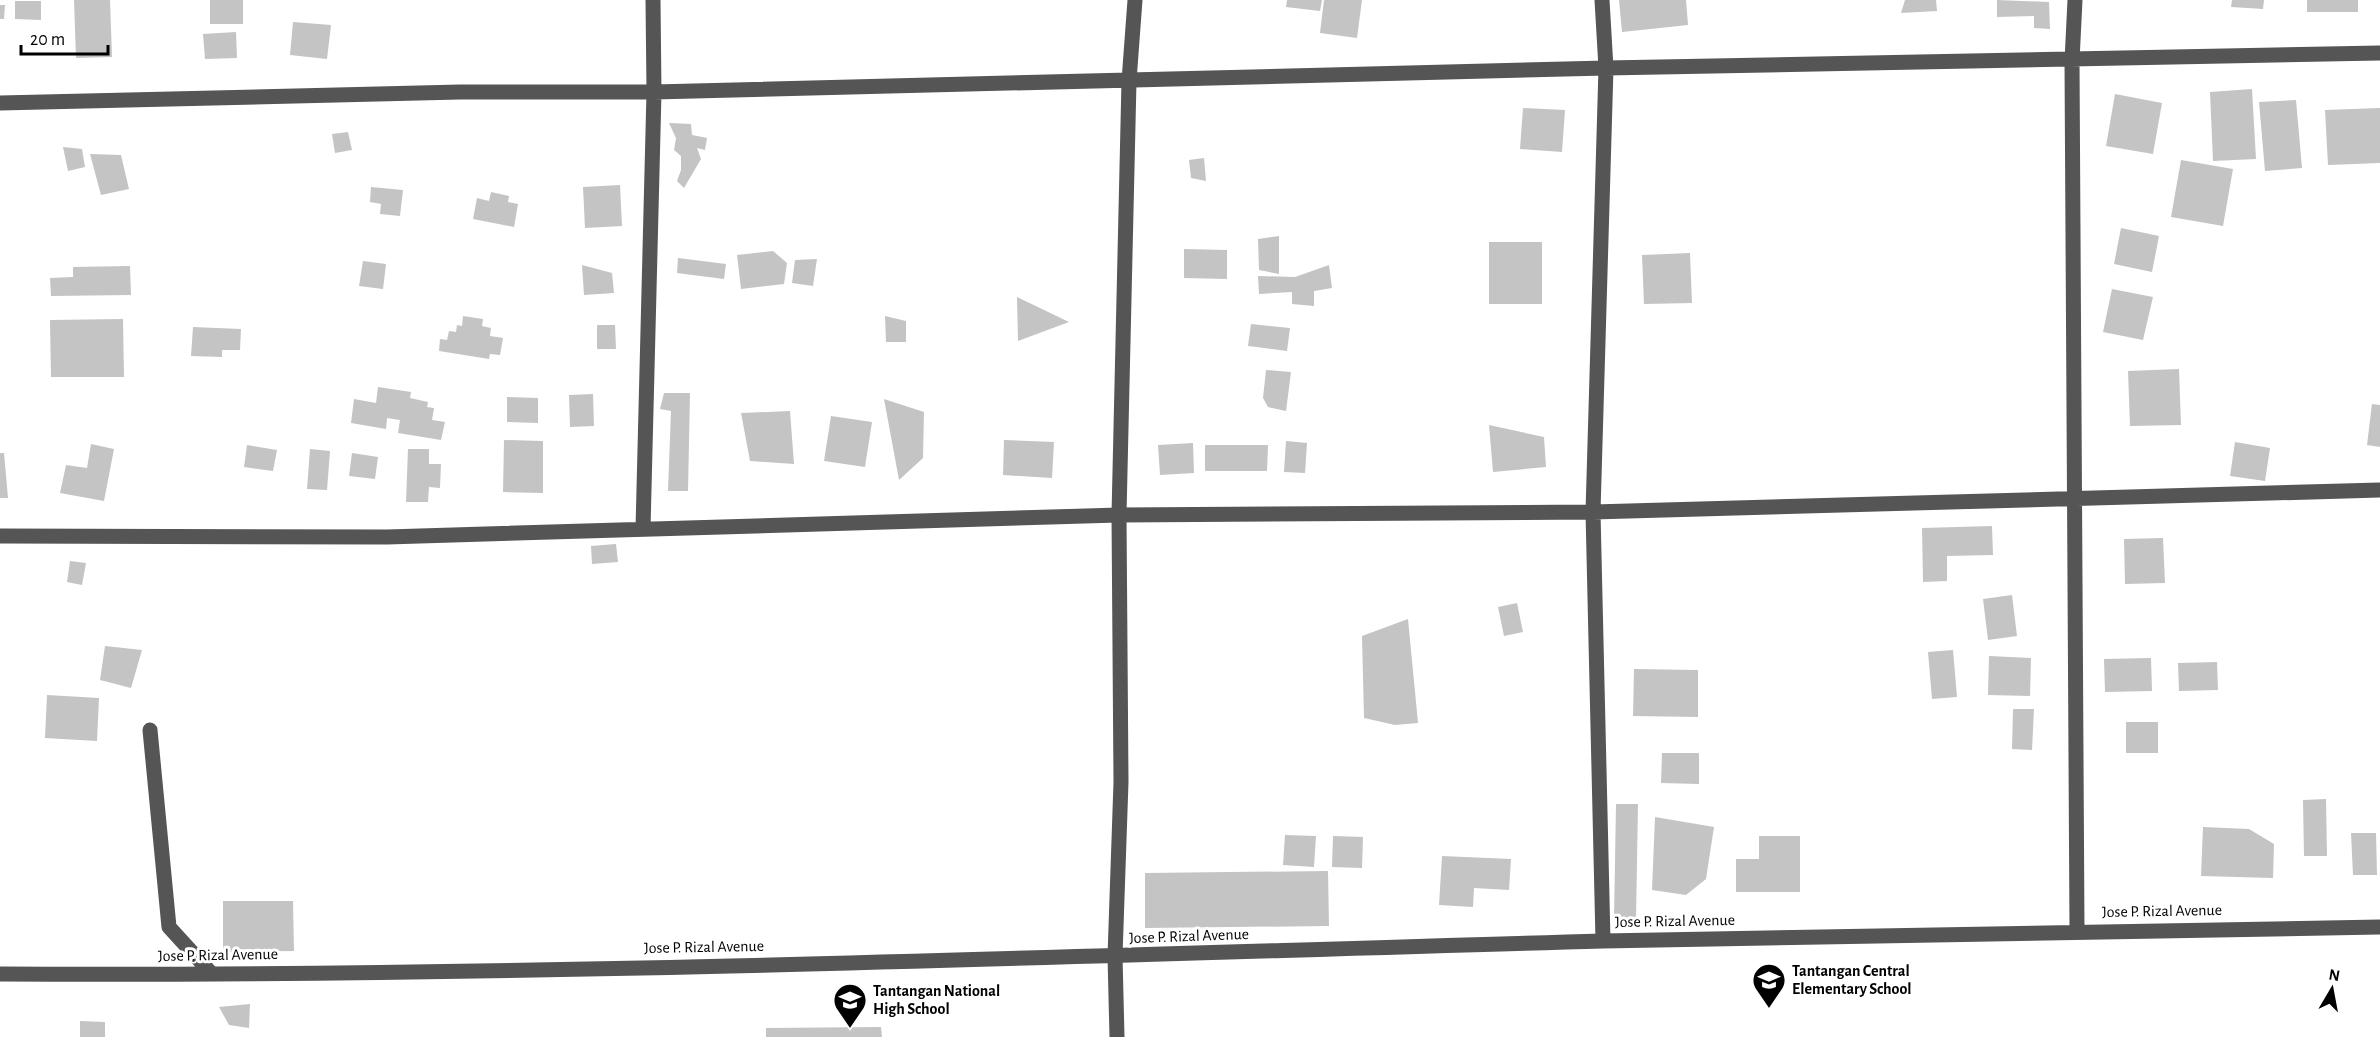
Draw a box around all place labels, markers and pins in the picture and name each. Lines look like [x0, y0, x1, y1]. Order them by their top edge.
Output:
school or university icon: Tantangan Central Elementary School [1751, 962, 1787, 1009]
place label: Tantangan Central Elementary School [1792, 963, 1912, 998]
school or university icon: Tantangan National High School [832, 982, 868, 1029]
place label: Tantangan National High School [873, 983, 1000, 1017]

